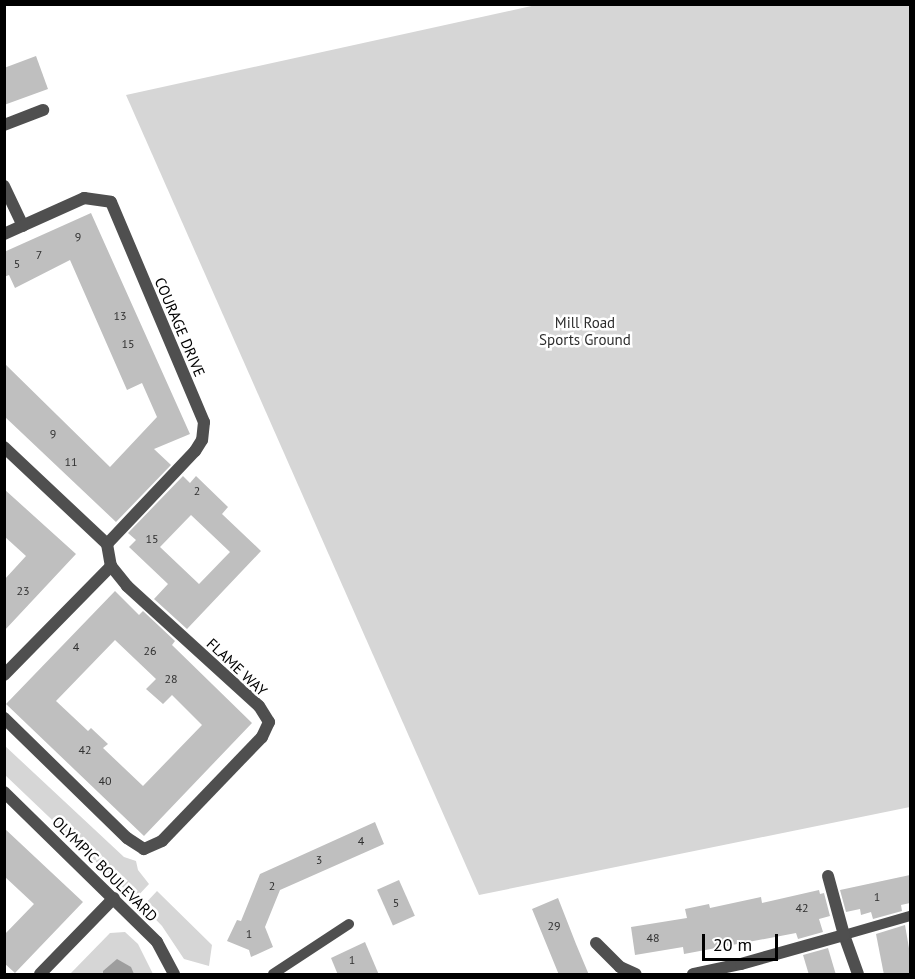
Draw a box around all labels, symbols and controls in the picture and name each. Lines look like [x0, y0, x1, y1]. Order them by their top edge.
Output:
house number: 9 [75, 230, 81, 244]
house number: 7 [36, 248, 42, 262]
house number: 5 [14, 257, 20, 271]
street label: COURAGE DRIVE [151, 275, 209, 379]
house number: 13 [113, 309, 127, 323]
park label: Mill Road Sports Ground [539, 313, 631, 348]
house number: 15 [121, 337, 135, 351]
house number: 9 [50, 427, 56, 441]
house number: 11 [64, 455, 78, 469]
house number: 2 [194, 484, 200, 498]
house number: 15 [145, 532, 159, 546]
house number: 23 [16, 584, 30, 598]
street label: FLAME WAY [203, 634, 271, 700]
house number: 4 [73, 640, 79, 654]
house number: 26 [143, 644, 157, 658]
house number: 28 [164, 672, 178, 686]
house number: 42 [78, 743, 92, 757]
house number: 40 [98, 774, 112, 788]
street label: OLYMPIC BOULEVARD [48, 812, 162, 926]
house number: 4 [358, 834, 364, 848]
house number: 3 [316, 853, 322, 867]
house number: 2 [269, 879, 275, 893]
house number: 1 [874, 890, 880, 904]
house number: 5 [393, 896, 399, 910]
house number: 42 [795, 901, 809, 915]
house number: 29 [547, 919, 561, 933]
scale bar [705, 922, 782, 960]
house number: 1 [246, 927, 252, 941]
house number: 48 [646, 931, 660, 945]
text: 20 m [713, 933, 752, 956]
house number: 1 [349, 953, 355, 967]

